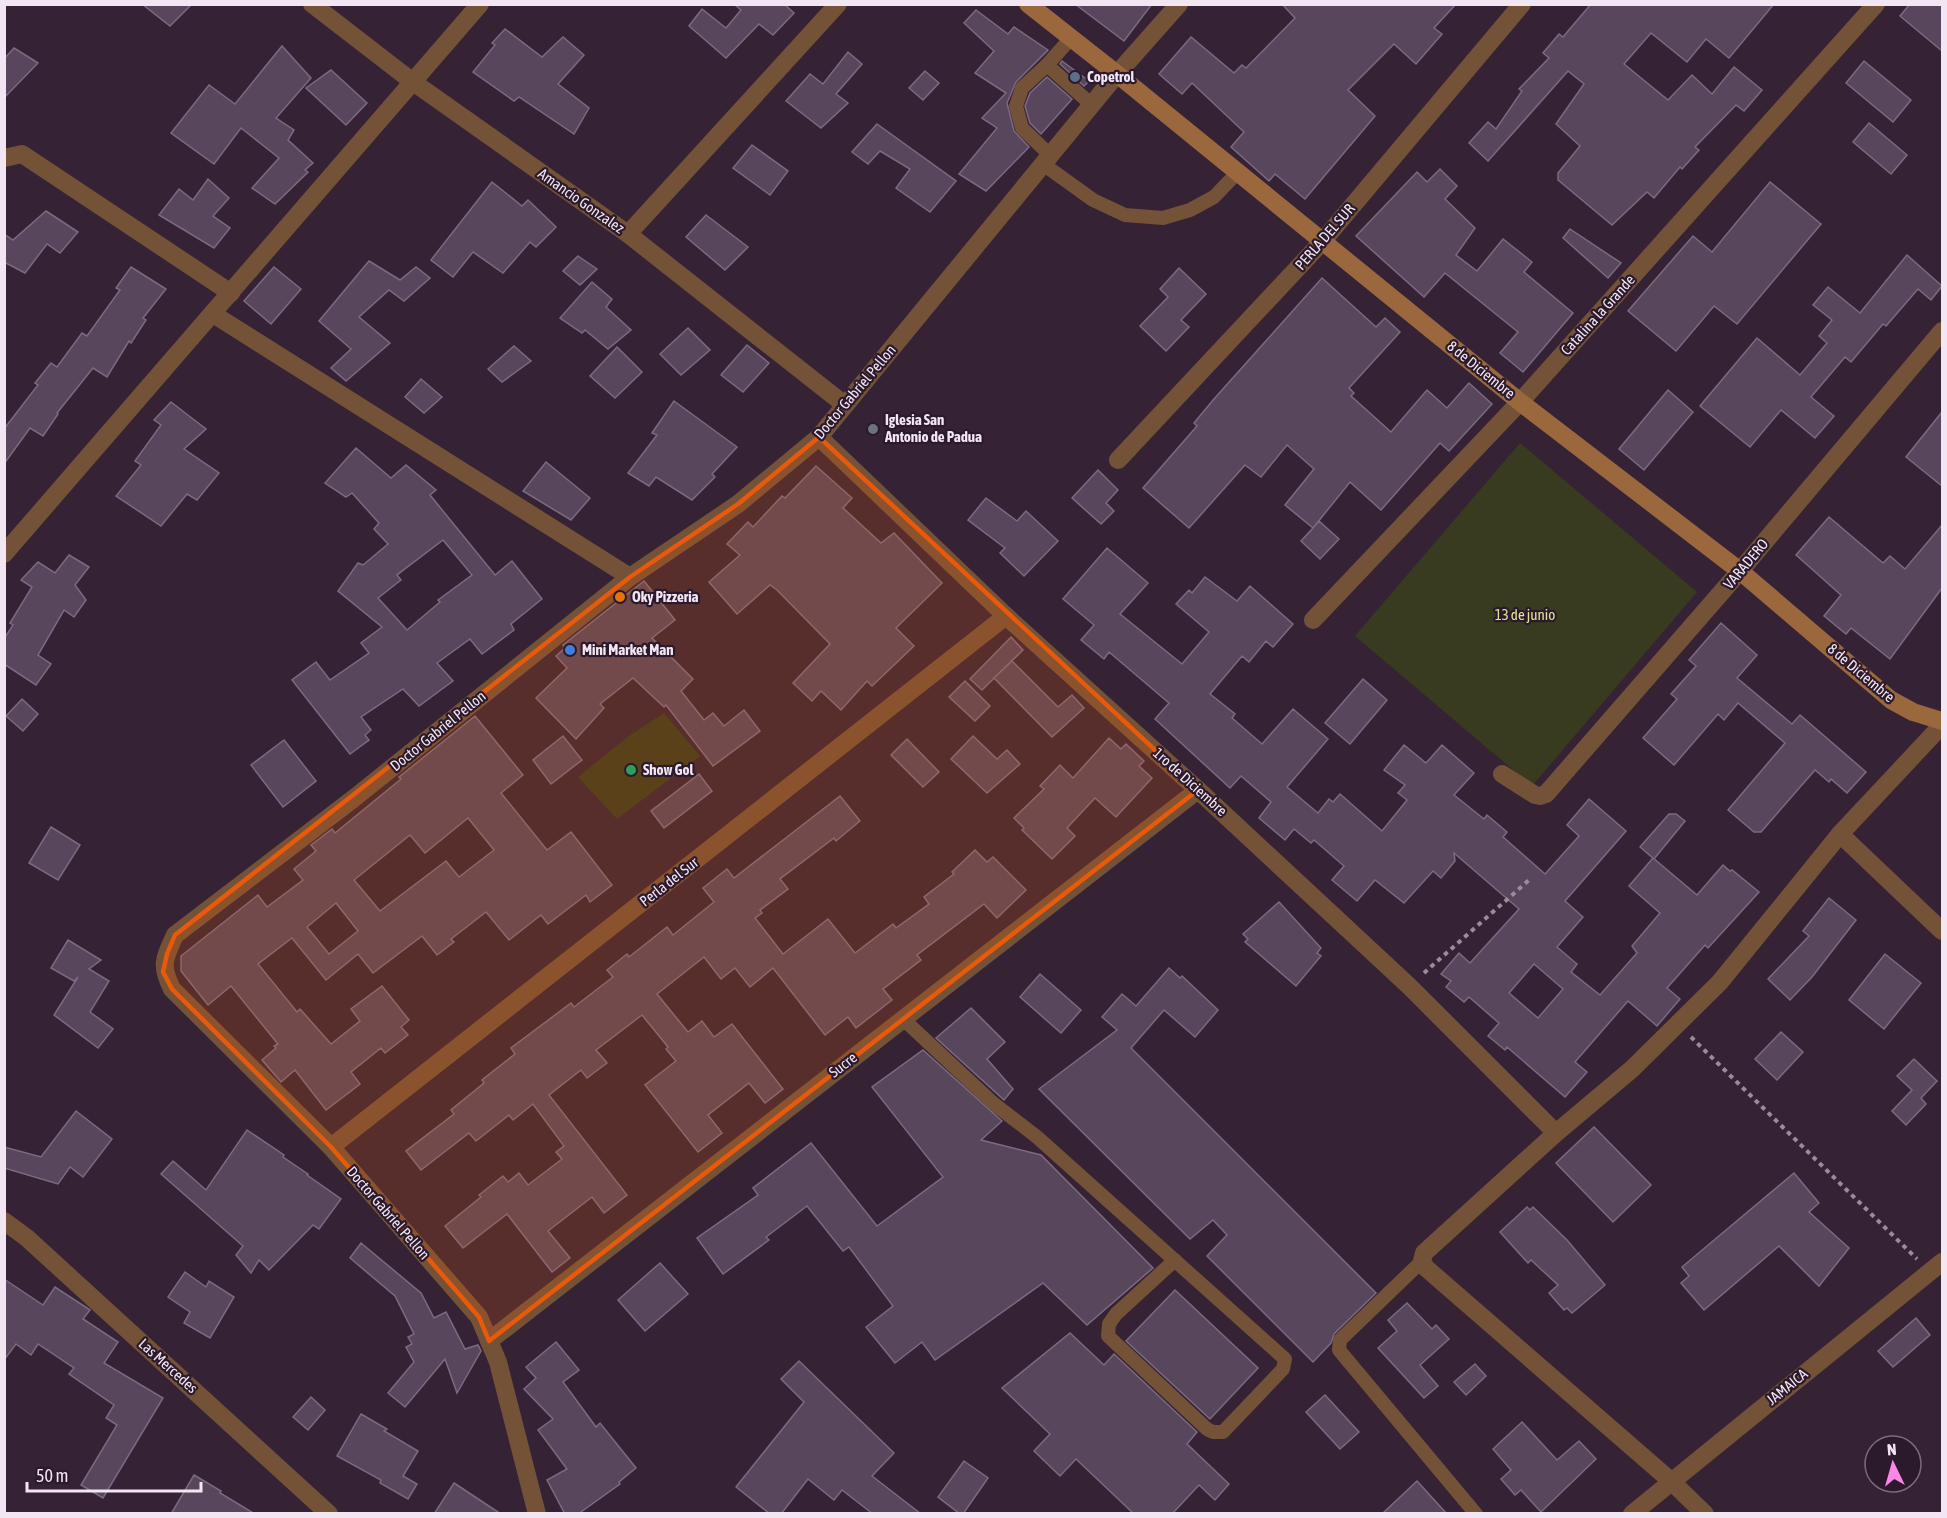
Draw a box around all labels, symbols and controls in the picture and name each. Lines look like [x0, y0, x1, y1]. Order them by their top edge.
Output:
place label: Copetrol [1087, 68, 1136, 85]
marker: Copetrol [1068, 70, 1082, 84]
street label: Amancio Gonzalez [535, 165, 628, 237]
street label: PERLA DEL SUR [1291, 200, 1358, 273]
street label: Catalina la Grande [1557, 271, 1638, 358]
street label: 8 de Diciembre [1444, 337, 1519, 402]
street label: Doctor Gabriel Pellon [810, 341, 899, 442]
place label: Iglesia San Antonio de Padua [884, 411, 982, 445]
marker: Iglesia San Antonio de Padua [866, 422, 880, 436]
street label: VARADERO [1720, 535, 1772, 592]
place label: Oky Pizzeria [632, 588, 699, 605]
marker: Oky Pizzeria [613, 590, 627, 604]
park label: 13 de junio [1495, 606, 1555, 623]
street label: 8 de Diciembre [1824, 640, 1898, 706]
place label: Mini Market Man [582, 641, 674, 658]
marker: Mini Market Man [563, 643, 577, 657]
street label: Doctor Gabriel Pellon [387, 687, 489, 774]
street label: 1ro de Diciembre [1150, 744, 1231, 819]
place label: Show Gol [643, 761, 694, 778]
marker: Show Gol [624, 763, 638, 777]
street label: Perla del Sur [636, 853, 702, 910]
street label: Sucre [826, 1048, 860, 1081]
street label: Doctor Gabriel Pellon [343, 1163, 433, 1263]
street label: Las Mercedes [136, 1335, 201, 1396]
street label: JAMAICA [1763, 1365, 1811, 1408]
north arrow [1863, 1434, 1923, 1494]
text: N [1886, 1440, 1897, 1458]
scale bar [27, 1455, 201, 1493]
text: 50 m [36, 1465, 68, 1486]

